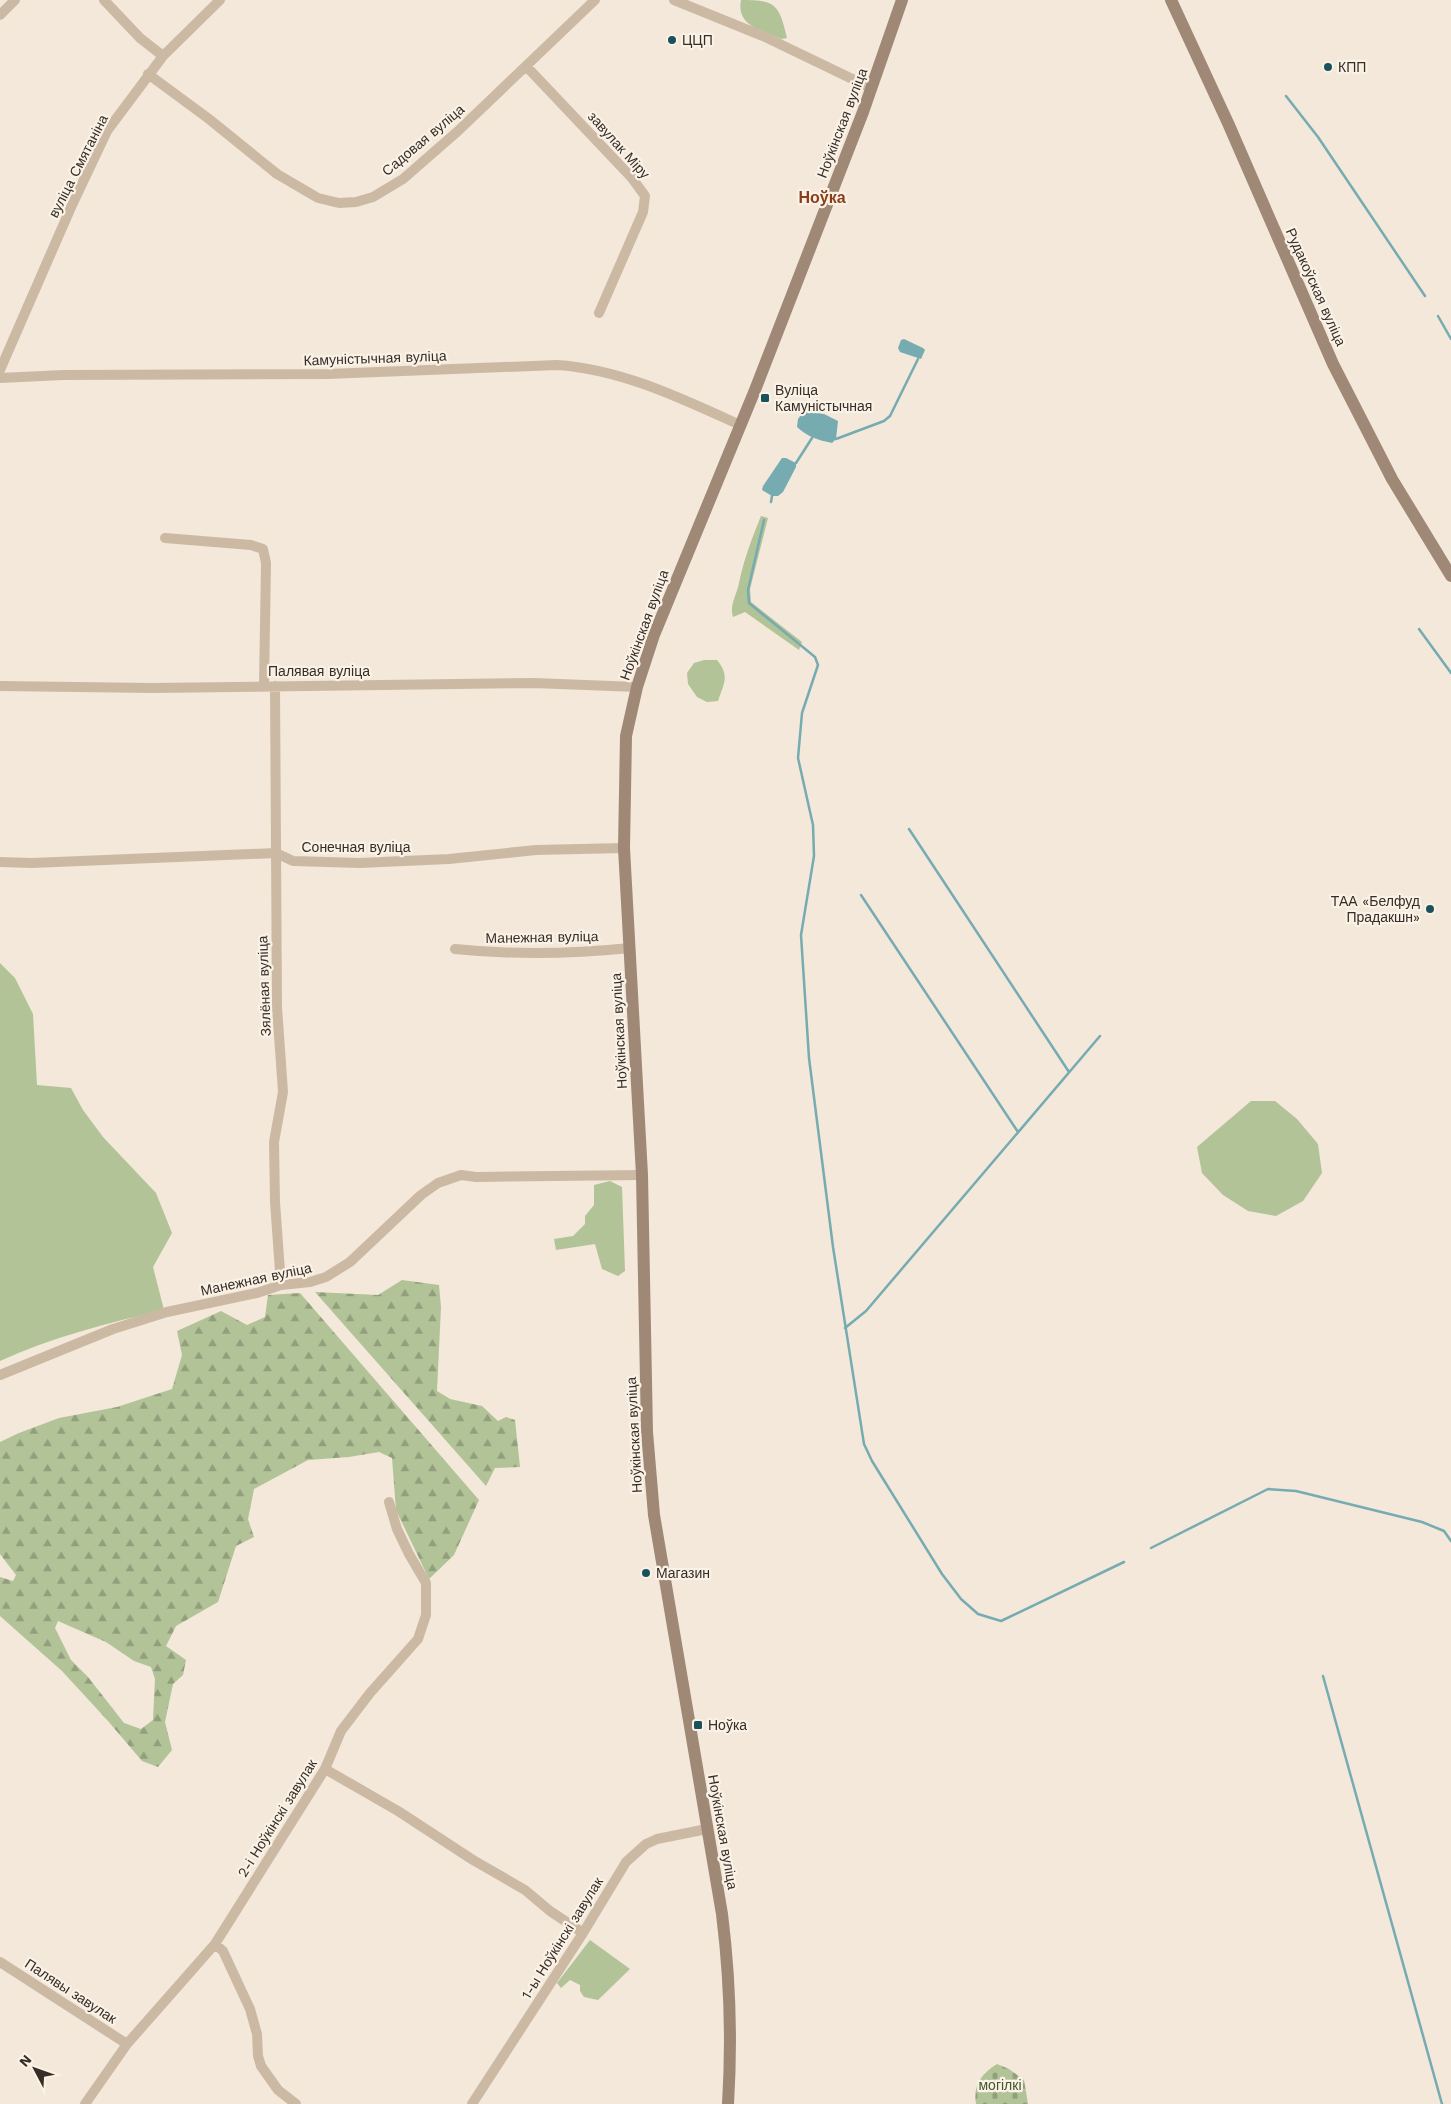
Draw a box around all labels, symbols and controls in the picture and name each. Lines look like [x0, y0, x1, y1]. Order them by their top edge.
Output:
place label: ЦЦП [682, 32, 713, 48]
marker: ЦЦП [666, 34, 678, 46]
place label: КПП [1338, 59, 1366, 75]
marker: КПП [1322, 61, 1334, 73]
street label: Ноўкінская вуліца [814, 66, 870, 180]
street label: Садовая вуліца [379, 101, 468, 179]
street label: завулак Міру [585, 108, 653, 182]
street label: вуліца Смятаніна [45, 112, 111, 220]
district label: Ноўка [798, 188, 846, 207]
street label: Рудакоўская вуліца [1283, 226, 1349, 349]
street label: Камуністычная вуліца [303, 348, 447, 368]
place label: Вуліца Камуністычная [775, 382, 872, 414]
marker: Вуліца Камуністычная [759, 392, 771, 404]
street label: Ноўкінская вуліца [617, 567, 671, 682]
street label: Палявая вуліца [268, 663, 370, 679]
street label: Сонечная вуліца [301, 839, 411, 855]
place label: ТАА «Белфуд Прадакшн» [1331, 893, 1420, 925]
marker: ТАА «Белфуд Прадакшн» [1424, 903, 1436, 915]
street label: Манежная вуліца [485, 928, 599, 946]
street label: Зялёная вуліца [254, 935, 274, 1037]
street label: Ноўкінская вуліца [608, 972, 630, 1090]
street label: Манежная вуліца [199, 1259, 313, 1299]
street label: Ноўкінская вуліца [623, 1376, 645, 1494]
place label: Магазин [656, 1565, 710, 1581]
marker: Магазин [640, 1567, 652, 1579]
place label: Ноўка [708, 1717, 747, 1733]
marker: Ноўка [692, 1719, 704, 1731]
street label: 2-і Ноўкінскі завулак [234, 1755, 320, 1880]
street label: Ноўкінская вуліца [705, 1773, 741, 1891]
street label: 1-ы Ноўкінскі завулак [518, 1873, 606, 2002]
street label: Палявы завулак [22, 1955, 121, 2027]
north arrow [10, 2044, 60, 2094]
text: N [16, 2051, 35, 2070]
park label: могілкі [978, 2077, 1022, 2093]

